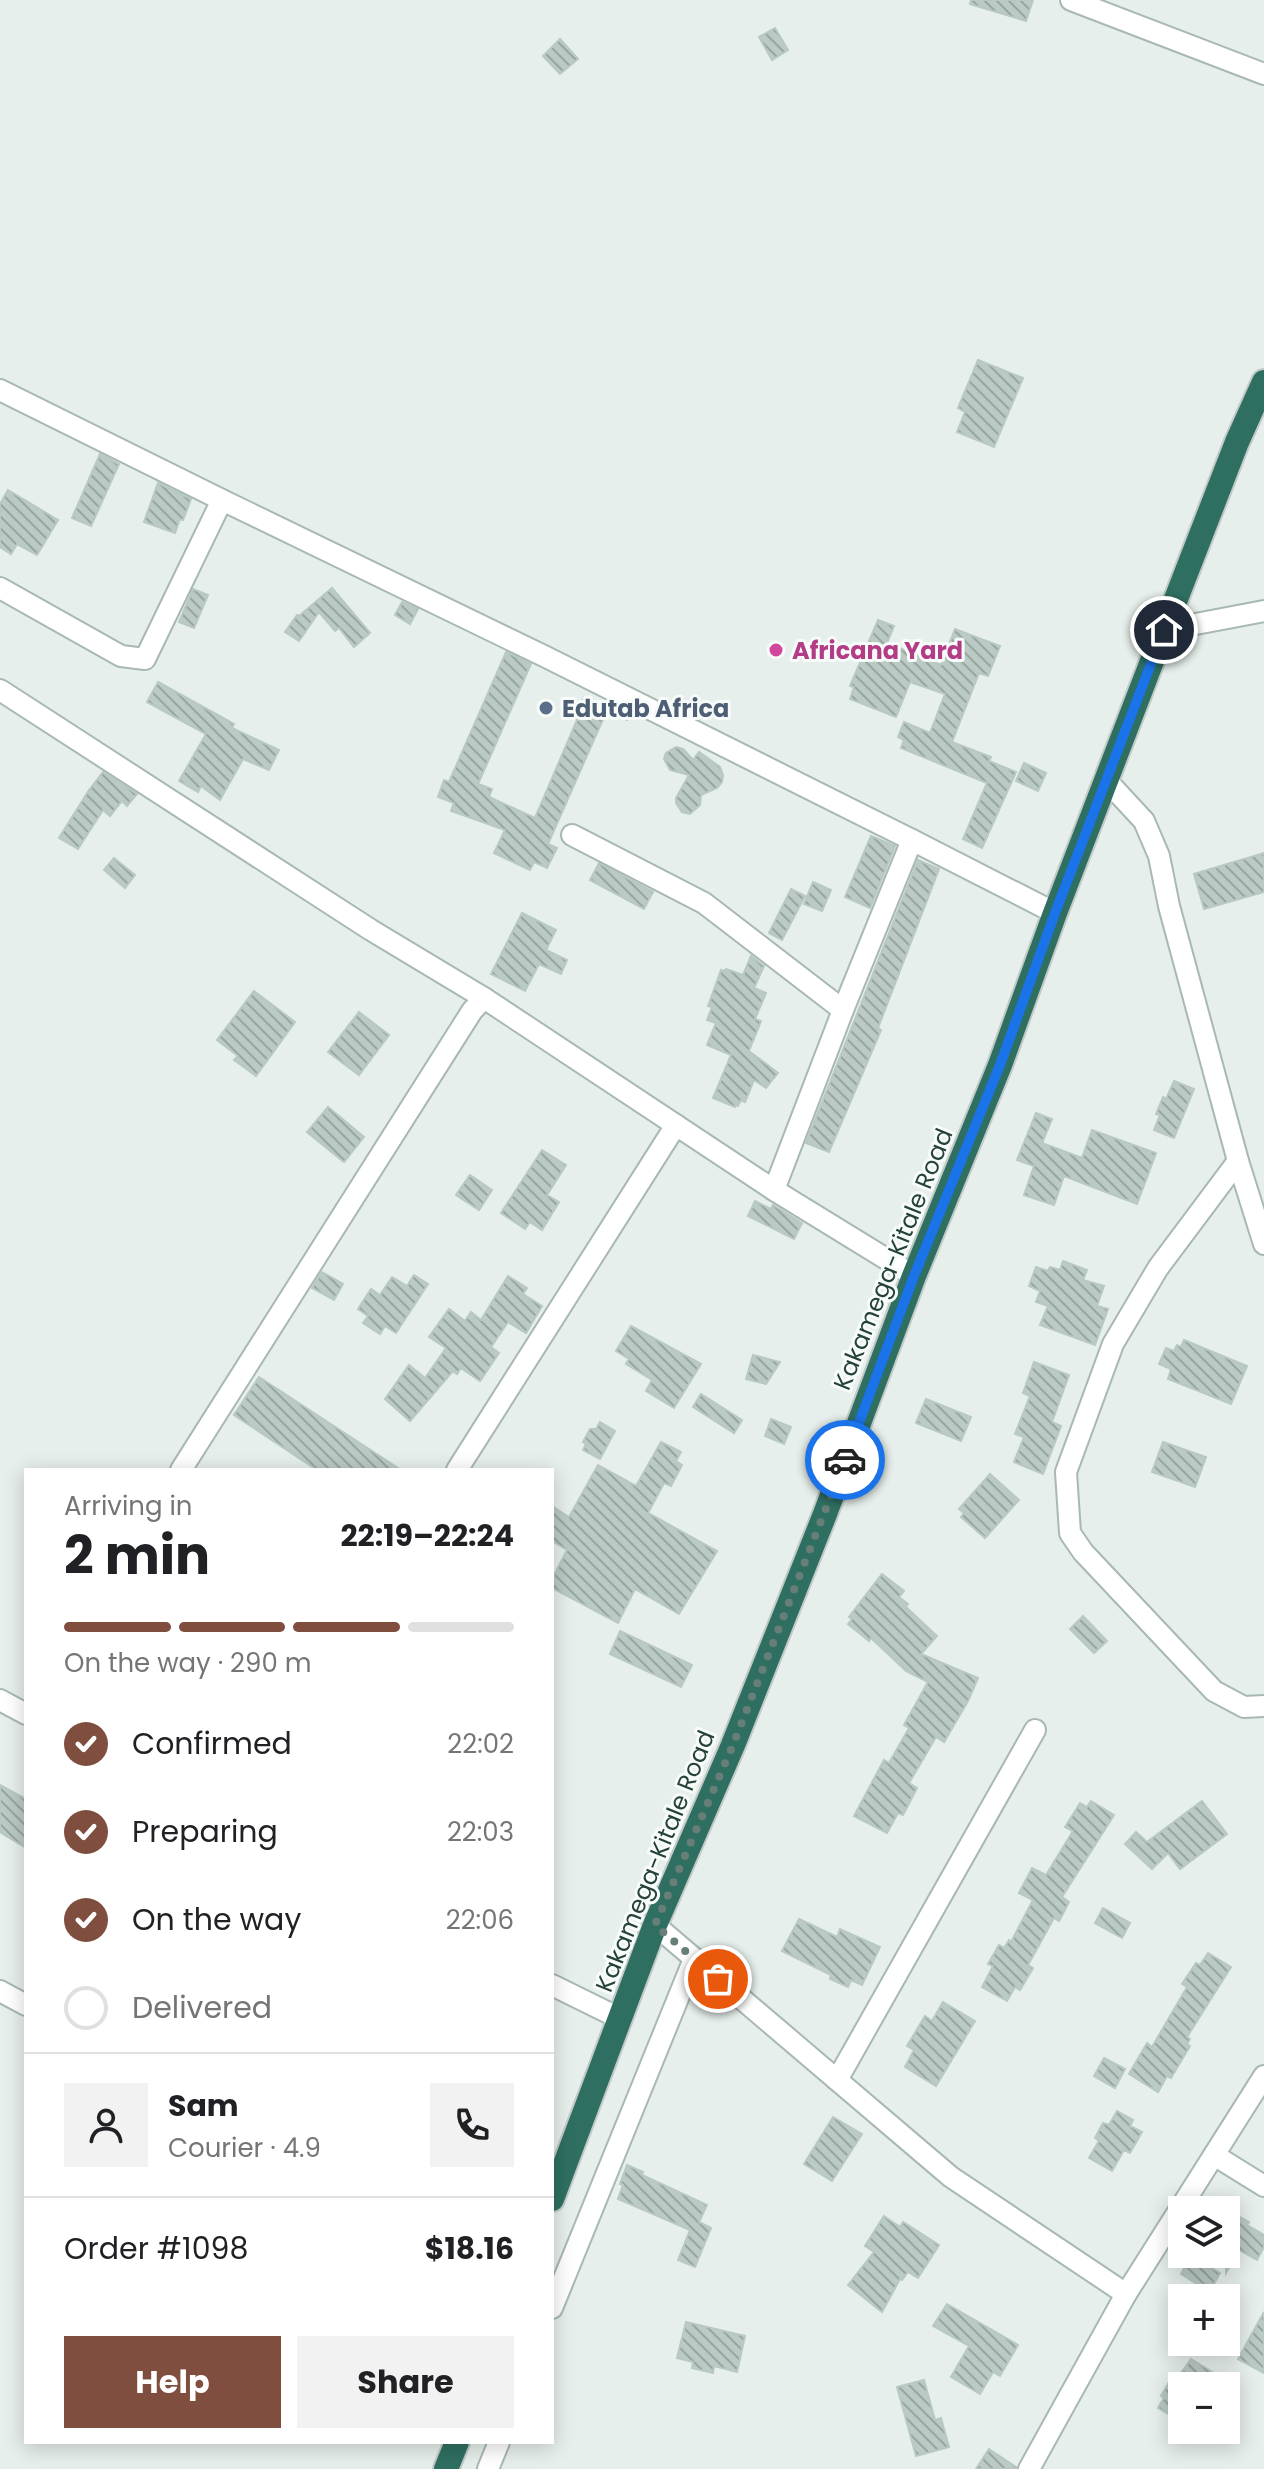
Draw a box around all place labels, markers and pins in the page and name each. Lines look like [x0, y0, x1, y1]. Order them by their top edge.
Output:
pin [1130, 596, 1198, 664]
place label: Africana Yard [792, 634, 963, 667]
marker: Africana Yard [767, 641, 785, 659]
place label: Edutab Africa [562, 692, 729, 725]
marker: Edutab Africa [537, 699, 555, 717]
pin [684, 1945, 752, 2013]

